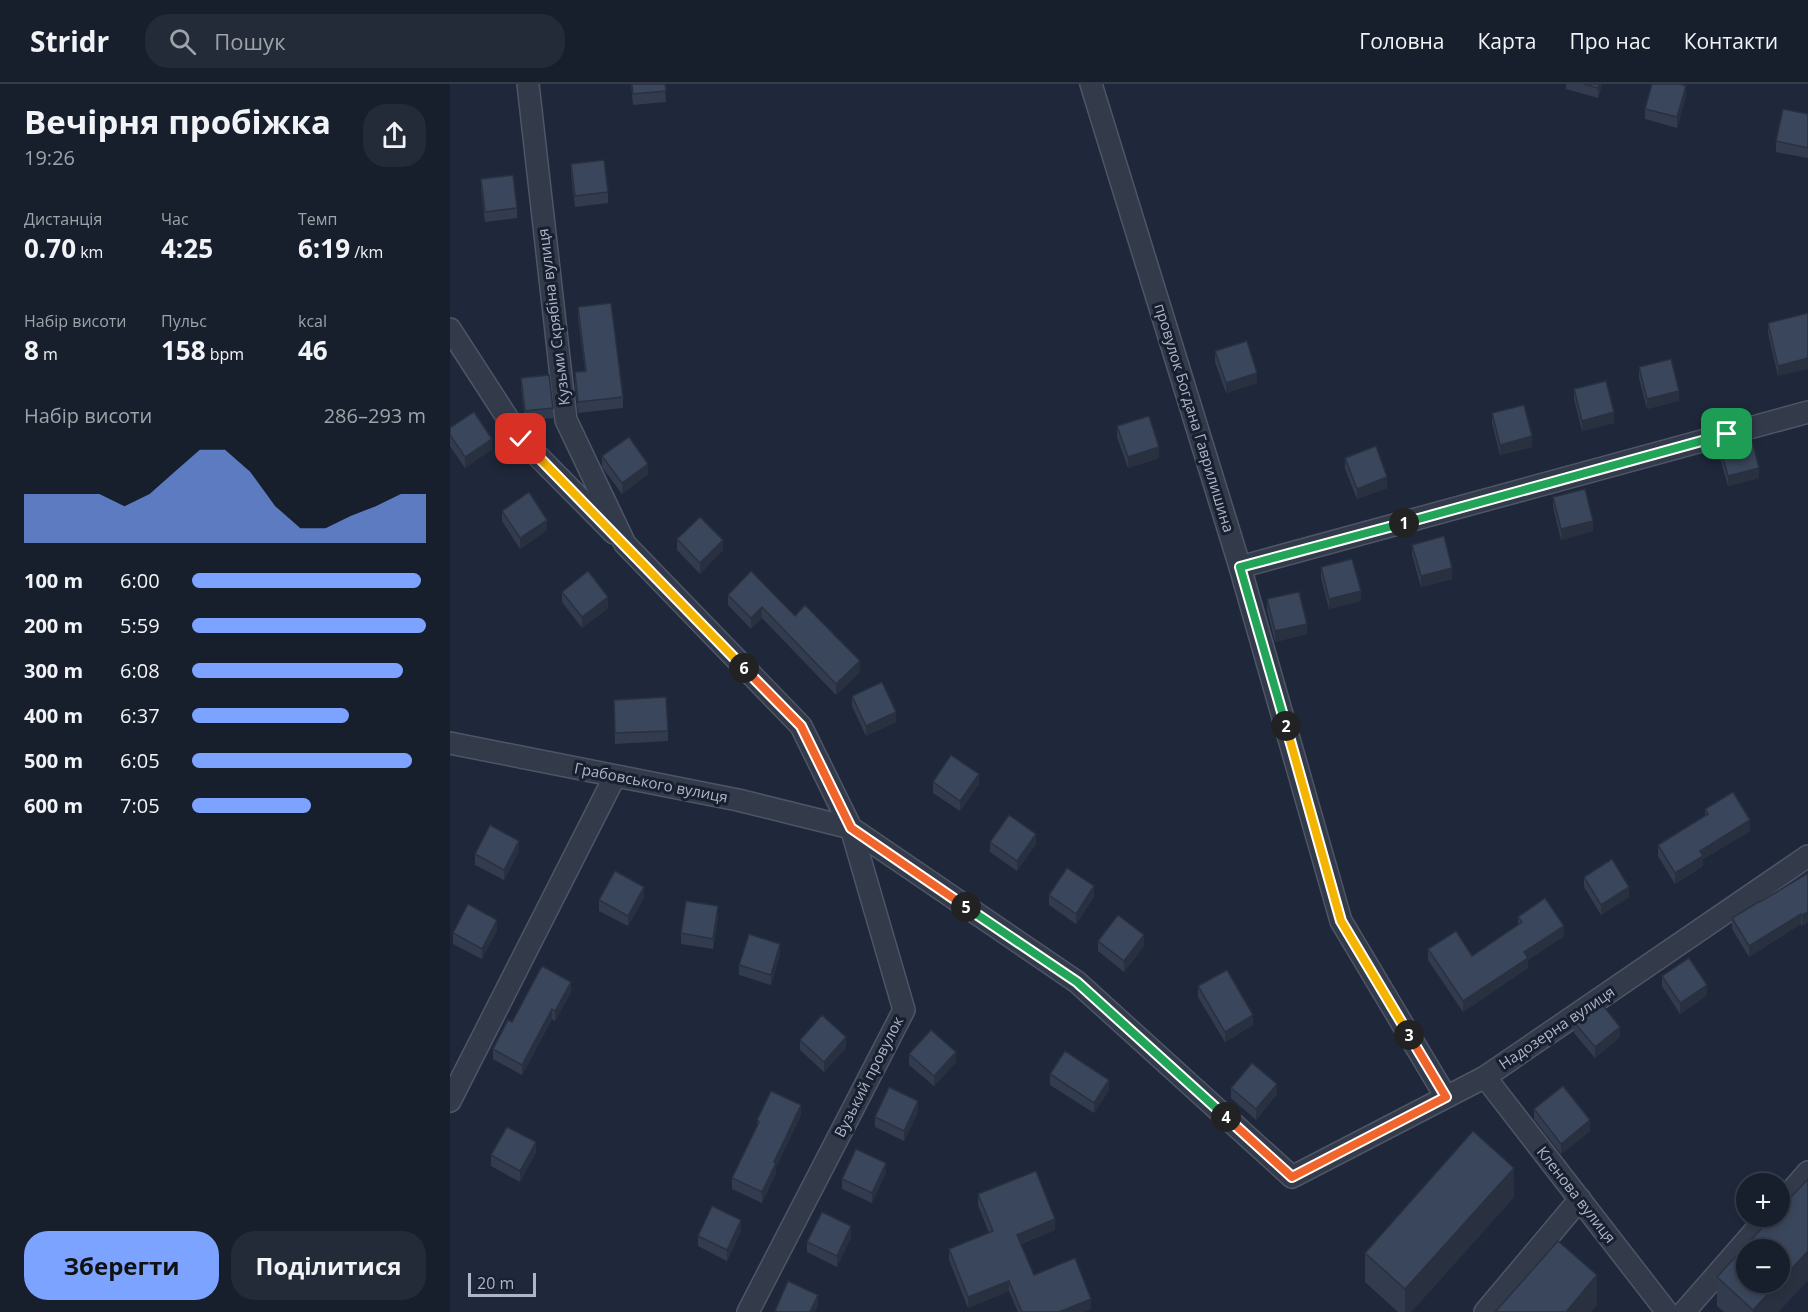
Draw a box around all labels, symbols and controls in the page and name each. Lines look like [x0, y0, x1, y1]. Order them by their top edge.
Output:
search box [145, 14, 565, 68]
text: Stridr [30, 22, 109, 60]
icon: search [166, 25, 199, 58]
text: Пошук [214, 26, 286, 56]
text: Головна [1359, 27, 1444, 55]
text: Карта [1477, 27, 1536, 55]
text: Про нас [1569, 27, 1651, 55]
text: Контакти [1684, 27, 1778, 55]
text: Вечірня пробіжка [24, 99, 331, 144]
button: share [363, 104, 426, 167]
text: 19:26 [24, 144, 75, 171]
text: Дистанція [24, 208, 102, 230]
text: Час [161, 208, 189, 230]
text: Темп [298, 208, 337, 230]
street label: Кузьми Скрябіна вулиця [532, 227, 574, 407]
text: 0.70 [24, 230, 76, 266]
text: 4:25 [161, 230, 213, 266]
text: 6:19 [298, 230, 350, 266]
text: km [76, 241, 103, 263]
text: /km [350, 241, 383, 263]
street label: провулок Богдана Гаврилишина [1151, 301, 1239, 535]
text: Набір висоти [24, 310, 127, 332]
text: Пульс [161, 310, 207, 332]
text: kcal [298, 310, 327, 332]
text: 8 [24, 332, 39, 368]
text: 158 [161, 332, 206, 368]
text: 46 [298, 332, 328, 368]
text: m [39, 343, 58, 365]
text: bpm [206, 343, 244, 365]
text: Набір висоти [24, 402, 152, 429]
text: 286–293 m [324, 402, 426, 429]
pin [1701, 408, 1752, 459]
pin [495, 413, 546, 464]
icon: arrive [1710, 417, 1743, 450]
icon: check [504, 422, 537, 455]
pin: 1 [1389, 508, 1419, 538]
text: 1 [1399, 512, 1409, 534]
text: 100 m [24, 567, 83, 594]
text: 6:00 [120, 567, 160, 594]
text: 200 m [24, 612, 83, 639]
text: 5:59 [120, 612, 160, 639]
pin: 6 [729, 653, 759, 683]
text: 300 m [24, 657, 83, 684]
text: 6:08 [120, 657, 160, 684]
text: 6 [739, 657, 749, 679]
text: 400 m [24, 702, 83, 729]
text: 6:37 [120, 702, 160, 729]
pin: 2 [1271, 711, 1301, 741]
text: 2 [1281, 715, 1291, 737]
text: 500 m [24, 747, 83, 774]
text: 6:05 [120, 747, 160, 774]
street label: Грабовського вулиця [573, 757, 730, 807]
text: 600 m [24, 792, 83, 819]
text: 7:05 [120, 792, 160, 819]
pin: 5 [951, 892, 981, 922]
text: 5 [961, 896, 971, 918]
street label: Надозерна вулиця [1495, 981, 1618, 1073]
street label: Вузький провулок [829, 1013, 907, 1140]
pin: 3 [1394, 1020, 1424, 1050]
text: 3 [1404, 1024, 1414, 1046]
pin: 4 [1211, 1102, 1241, 1132]
text: 4 [1221, 1106, 1231, 1128]
street label: Кленова вулиця [1533, 1142, 1621, 1247]
map controls [1736, 1173, 1790, 1293]
button: + [1736, 1173, 1790, 1227]
button: Зберегти [24, 1231, 219, 1300]
button: Поділитися [231, 1231, 426, 1300]
button: − [1736, 1239, 1790, 1293]
scale bar [468, 1270, 536, 1298]
text: 20 m [477, 1272, 514, 1294]

